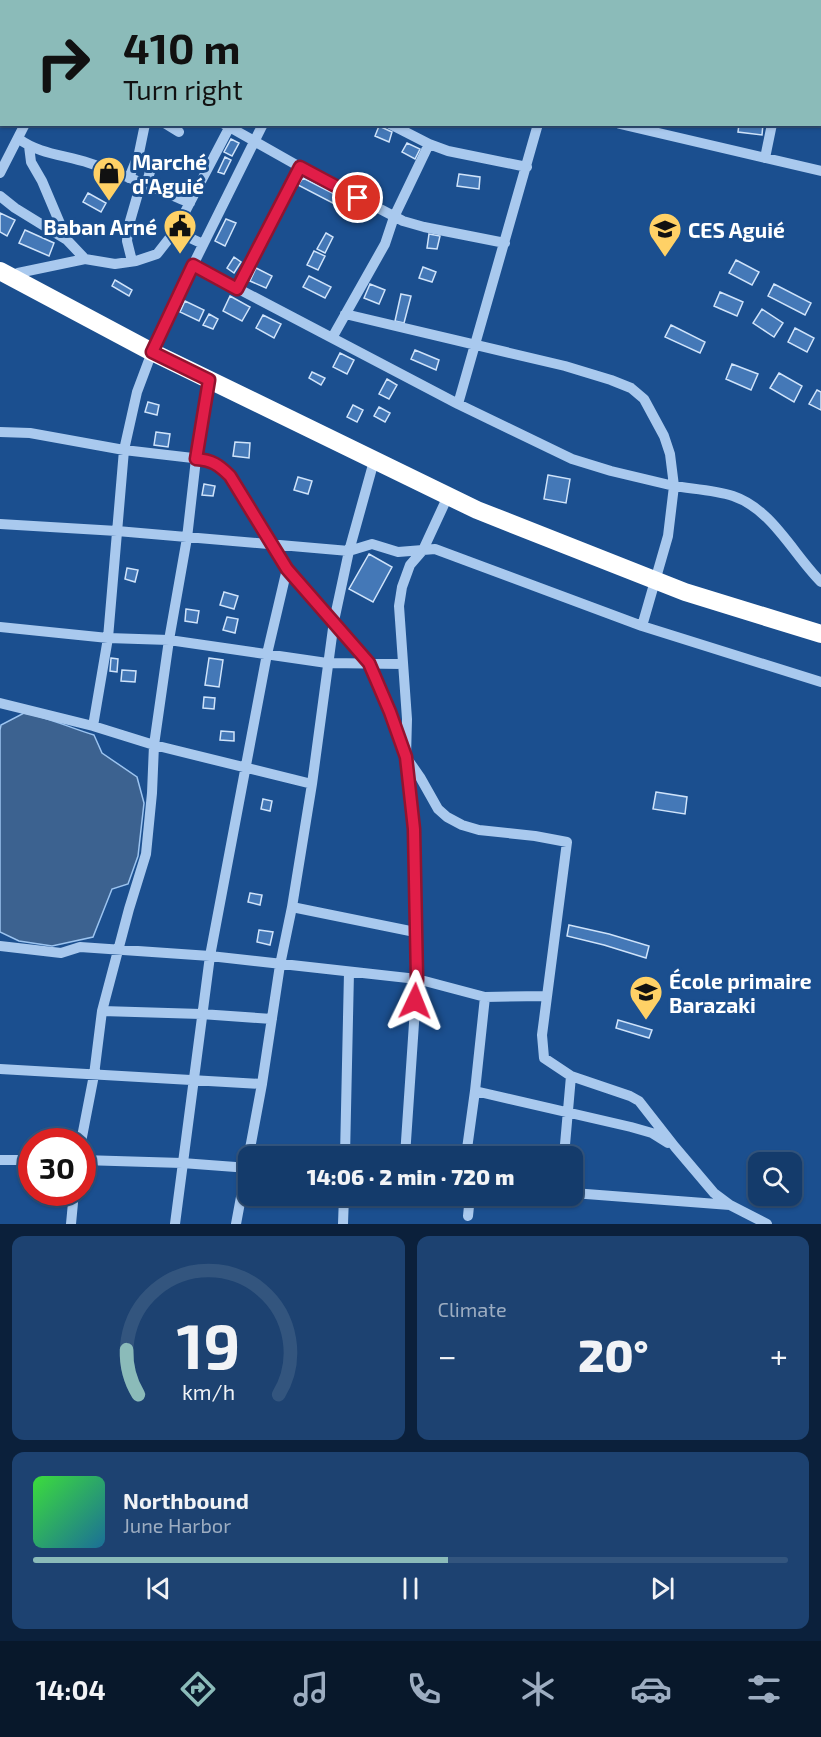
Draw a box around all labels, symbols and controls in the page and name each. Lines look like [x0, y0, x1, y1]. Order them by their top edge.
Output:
text: 410 m [123, 22, 240, 72]
icon: right [24, 24, 102, 102]
text: Turn right [123, 73, 243, 105]
place label: Marché d'Aguié [132, 149, 207, 198]
shop icon: Marché d'Aguié [91, 155, 127, 202]
pin [332, 172, 383, 223]
icon: arrive [341, 181, 374, 214]
public building icon: Baban Arné [162, 208, 198, 255]
school or university icon: CES Aguié [647, 211, 683, 258]
place label: Baban Arné [43, 214, 157, 239]
place label: CES Aguié [688, 217, 785, 242]
place label: École primaire Barazaki [669, 968, 812, 1017]
position arrow [383, 969, 447, 1033]
school or university icon: École primaire Barazaki [628, 974, 664, 1021]
speed limit sign: 30 [18, 1128, 96, 1206]
map controls [748, 1152, 802, 1206]
button: search [748, 1152, 802, 1206]
text: 14:06 · 2 min · 720 m [307, 1163, 514, 1189]
text: Climate [438, 1297, 507, 1321]
text: 19 [176, 1307, 240, 1382]
text: 20° [578, 1327, 649, 1381]
text: − [438, 1335, 457, 1375]
text: + [770, 1335, 788, 1375]
text: km/h [182, 1379, 235, 1404]
text: Northbound [123, 1487, 249, 1513]
text: June Harbor [123, 1513, 231, 1537]
icon: previous [142, 1572, 175, 1605]
icon: pause [394, 1572, 427, 1605]
icon: next [646, 1572, 679, 1605]
icon: directions [177, 1668, 219, 1710]
icon: music [290, 1668, 332, 1710]
icon: phone [403, 1668, 445, 1710]
icon: climate [517, 1668, 559, 1710]
icon: car [630, 1668, 672, 1710]
icon: filters [743, 1668, 785, 1710]
text: 14:04 [36, 1673, 106, 1705]

